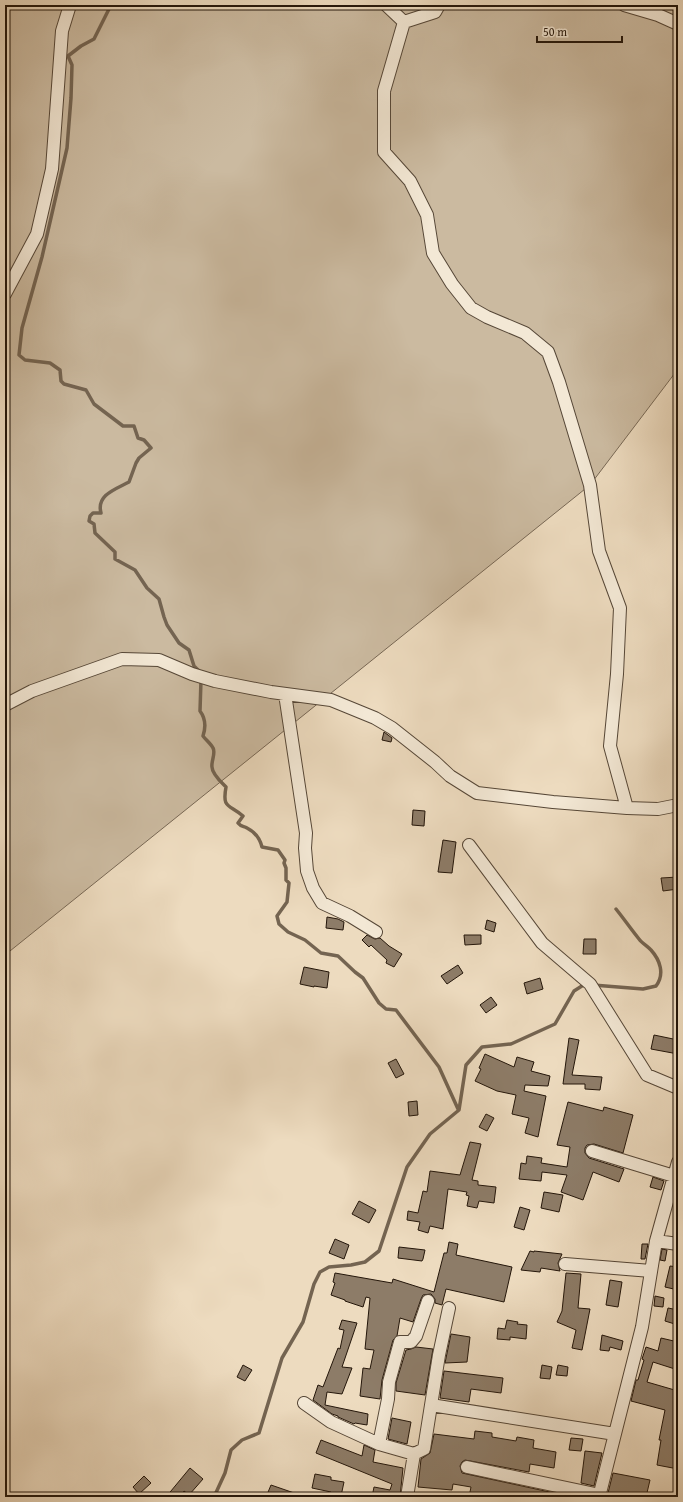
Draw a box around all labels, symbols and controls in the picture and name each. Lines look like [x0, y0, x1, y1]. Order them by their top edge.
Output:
scale bar [537, 18, 622, 44]
text: 50 m [543, 23, 567, 40]

